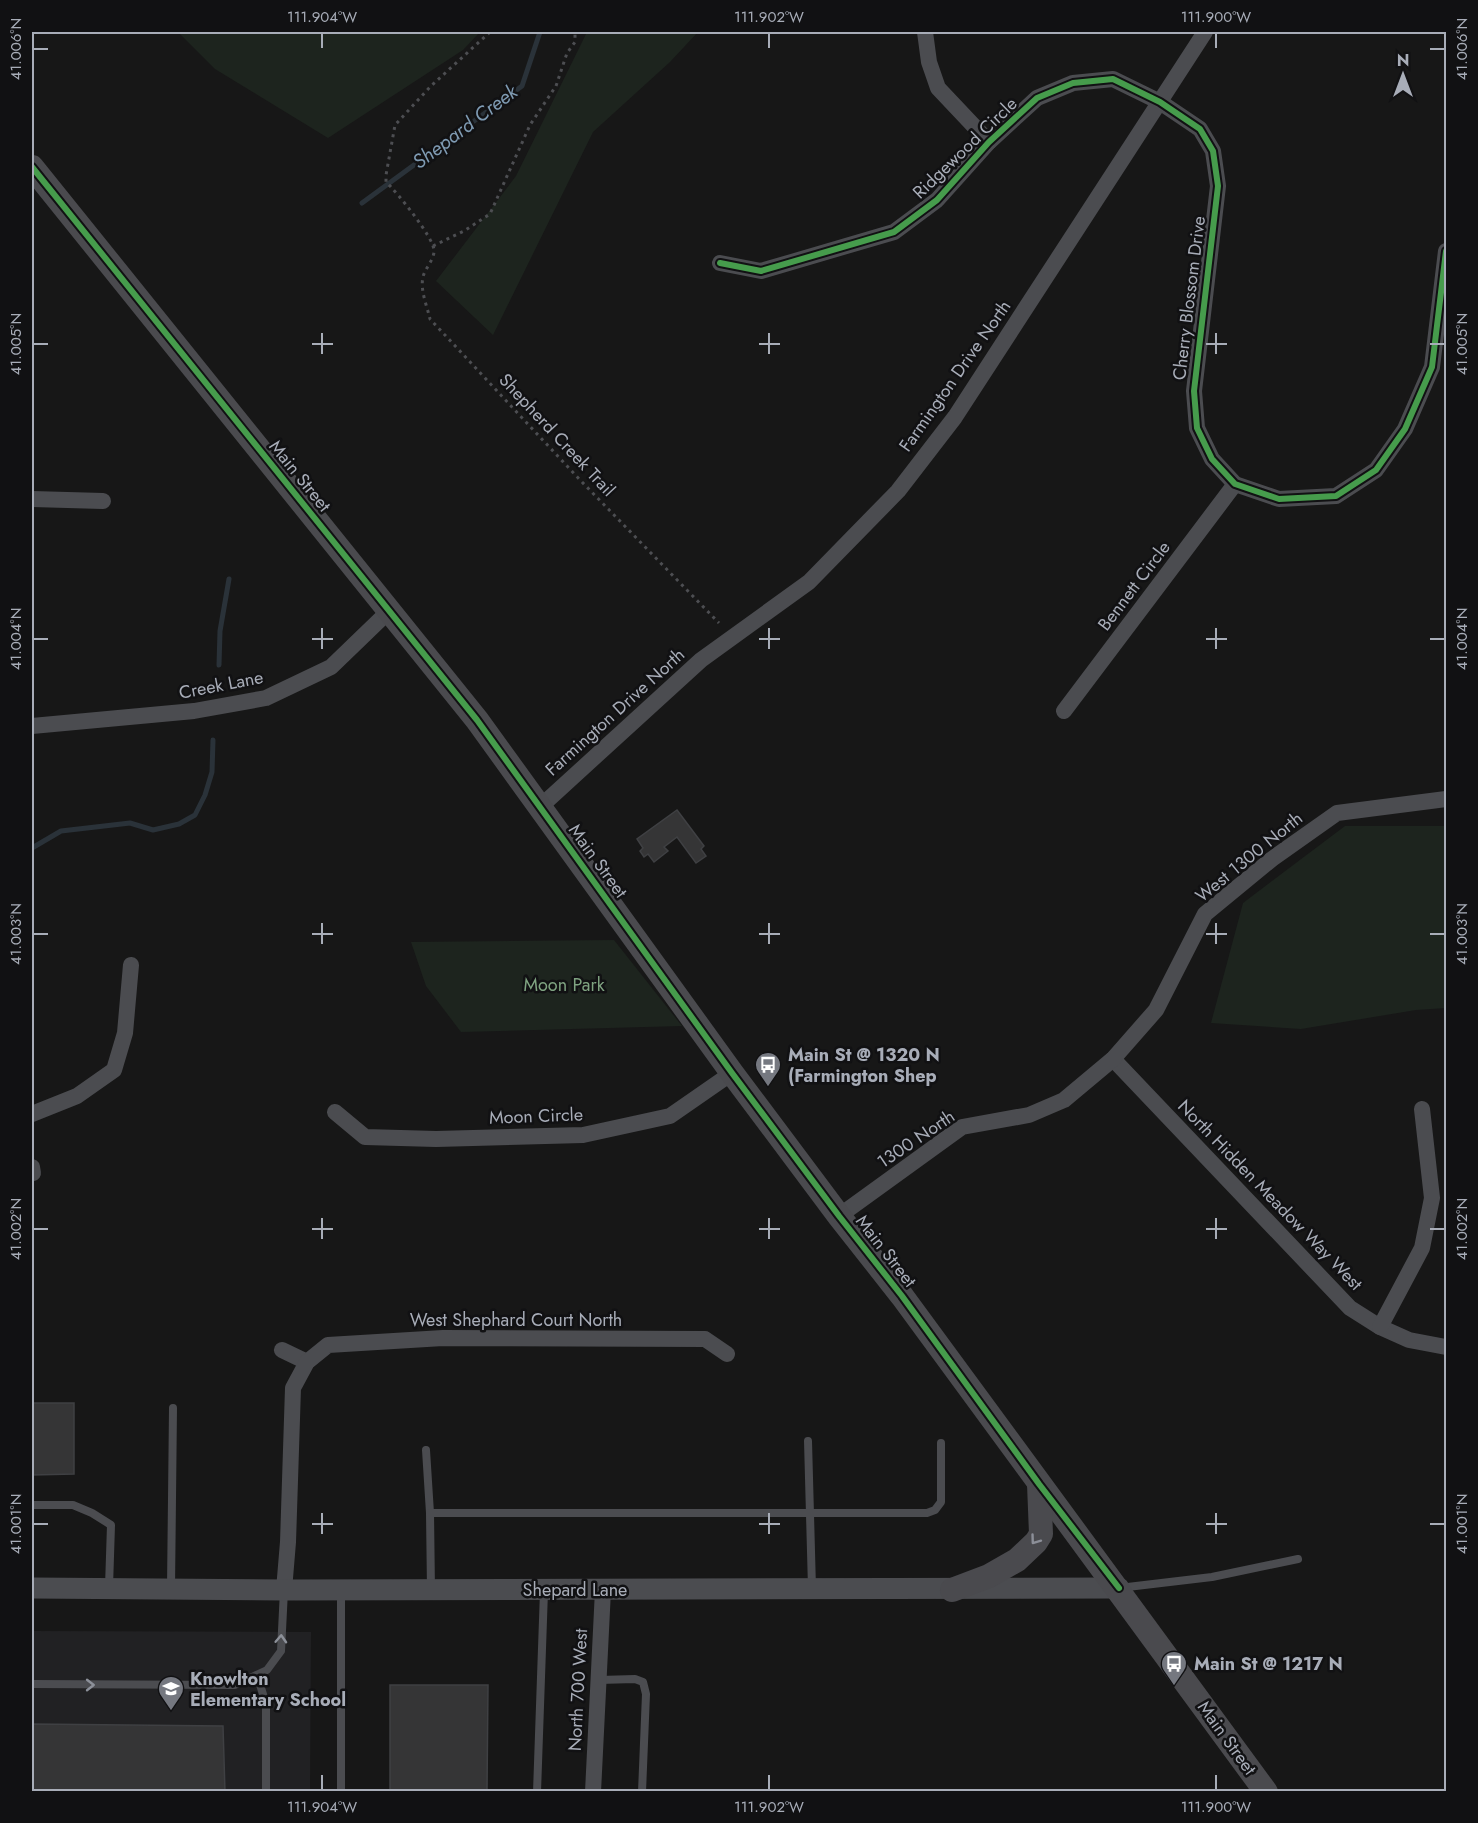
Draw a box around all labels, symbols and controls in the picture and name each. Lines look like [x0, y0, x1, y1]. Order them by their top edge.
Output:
text: 111.904°W [287, 6, 357, 28]
text: 111.902°W [734, 6, 804, 28]
text: 111.900°W [1181, 6, 1251, 28]
text: 41.006°N [5, 18, 27, 80]
text: 41.006°N [1451, 18, 1473, 80]
north arrow [1373, 45, 1433, 105]
text: N [1397, 49, 1409, 72]
water label: Shepard Creek [406, 77, 525, 176]
street label: Ridgewood Circle [907, 91, 1023, 205]
street label: Cherry Blossom Drive [1166, 214, 1212, 382]
street label: Farmington Drive North [893, 295, 1017, 457]
text: 41.005°N [5, 313, 27, 375]
text: 41.005°N [1451, 313, 1473, 375]
street label: Shepherd Creek Trail [493, 368, 621, 502]
street label: Main Street [263, 435, 338, 518]
street label: Bennett Circle [1092, 536, 1176, 636]
text: 41.004°N [5, 608, 27, 670]
text: 41.004°N [1451, 608, 1473, 670]
street label: Farmington Drive North [539, 642, 691, 782]
street label: Creek Lane [177, 664, 265, 706]
street label: West 1300 North [1190, 806, 1308, 908]
street label: Main Street [562, 819, 634, 904]
text: 41.003°N [5, 903, 27, 965]
text: 41.003°N [1451, 903, 1473, 965]
park label: Moon Park [523, 972, 605, 998]
place label: Main St @ 1320 N (Farmington Shep [788, 1042, 940, 1089]
bus stop icon: Main St @ 1320 N (Farmington Shep [753, 1050, 783, 1088]
street label: North Hidden Meadow Way West [1172, 1094, 1369, 1297]
street label: Moon Circle [489, 1101, 583, 1131]
street label: 1300 North [872, 1103, 960, 1175]
text: 41.002°N [5, 1198, 27, 1260]
text: 41.002°N [1451, 1198, 1473, 1260]
street label: Main Street [849, 1209, 923, 1293]
street label: West Shephard Court North [410, 1307, 622, 1333]
text: 41.001°N [5, 1494, 27, 1554]
text: 41.001°N [1451, 1494, 1473, 1554]
one-way arrow [1031, 1533, 1042, 1544]
street label: Shepard Lane [523, 1577, 627, 1603]
street label: North 700 West [562, 1627, 594, 1752]
one-way arrow [275, 1635, 288, 1644]
bus stop icon: Main St @ 1217 N [1159, 1649, 1189, 1687]
place label: Main St @ 1217 N [1194, 1651, 1343, 1677]
place label: Knowlton Elementary School [190, 1666, 346, 1713]
school or university icon: Knowlton Elementary School [156, 1674, 186, 1712]
one-way arrow [85, 1679, 94, 1691]
street label: Main Street [1191, 1696, 1263, 1781]
text: 111.904°W [287, 1796, 357, 1818]
text: 111.902°W [734, 1796, 804, 1818]
text: 111.900°W [1181, 1796, 1251, 1818]

